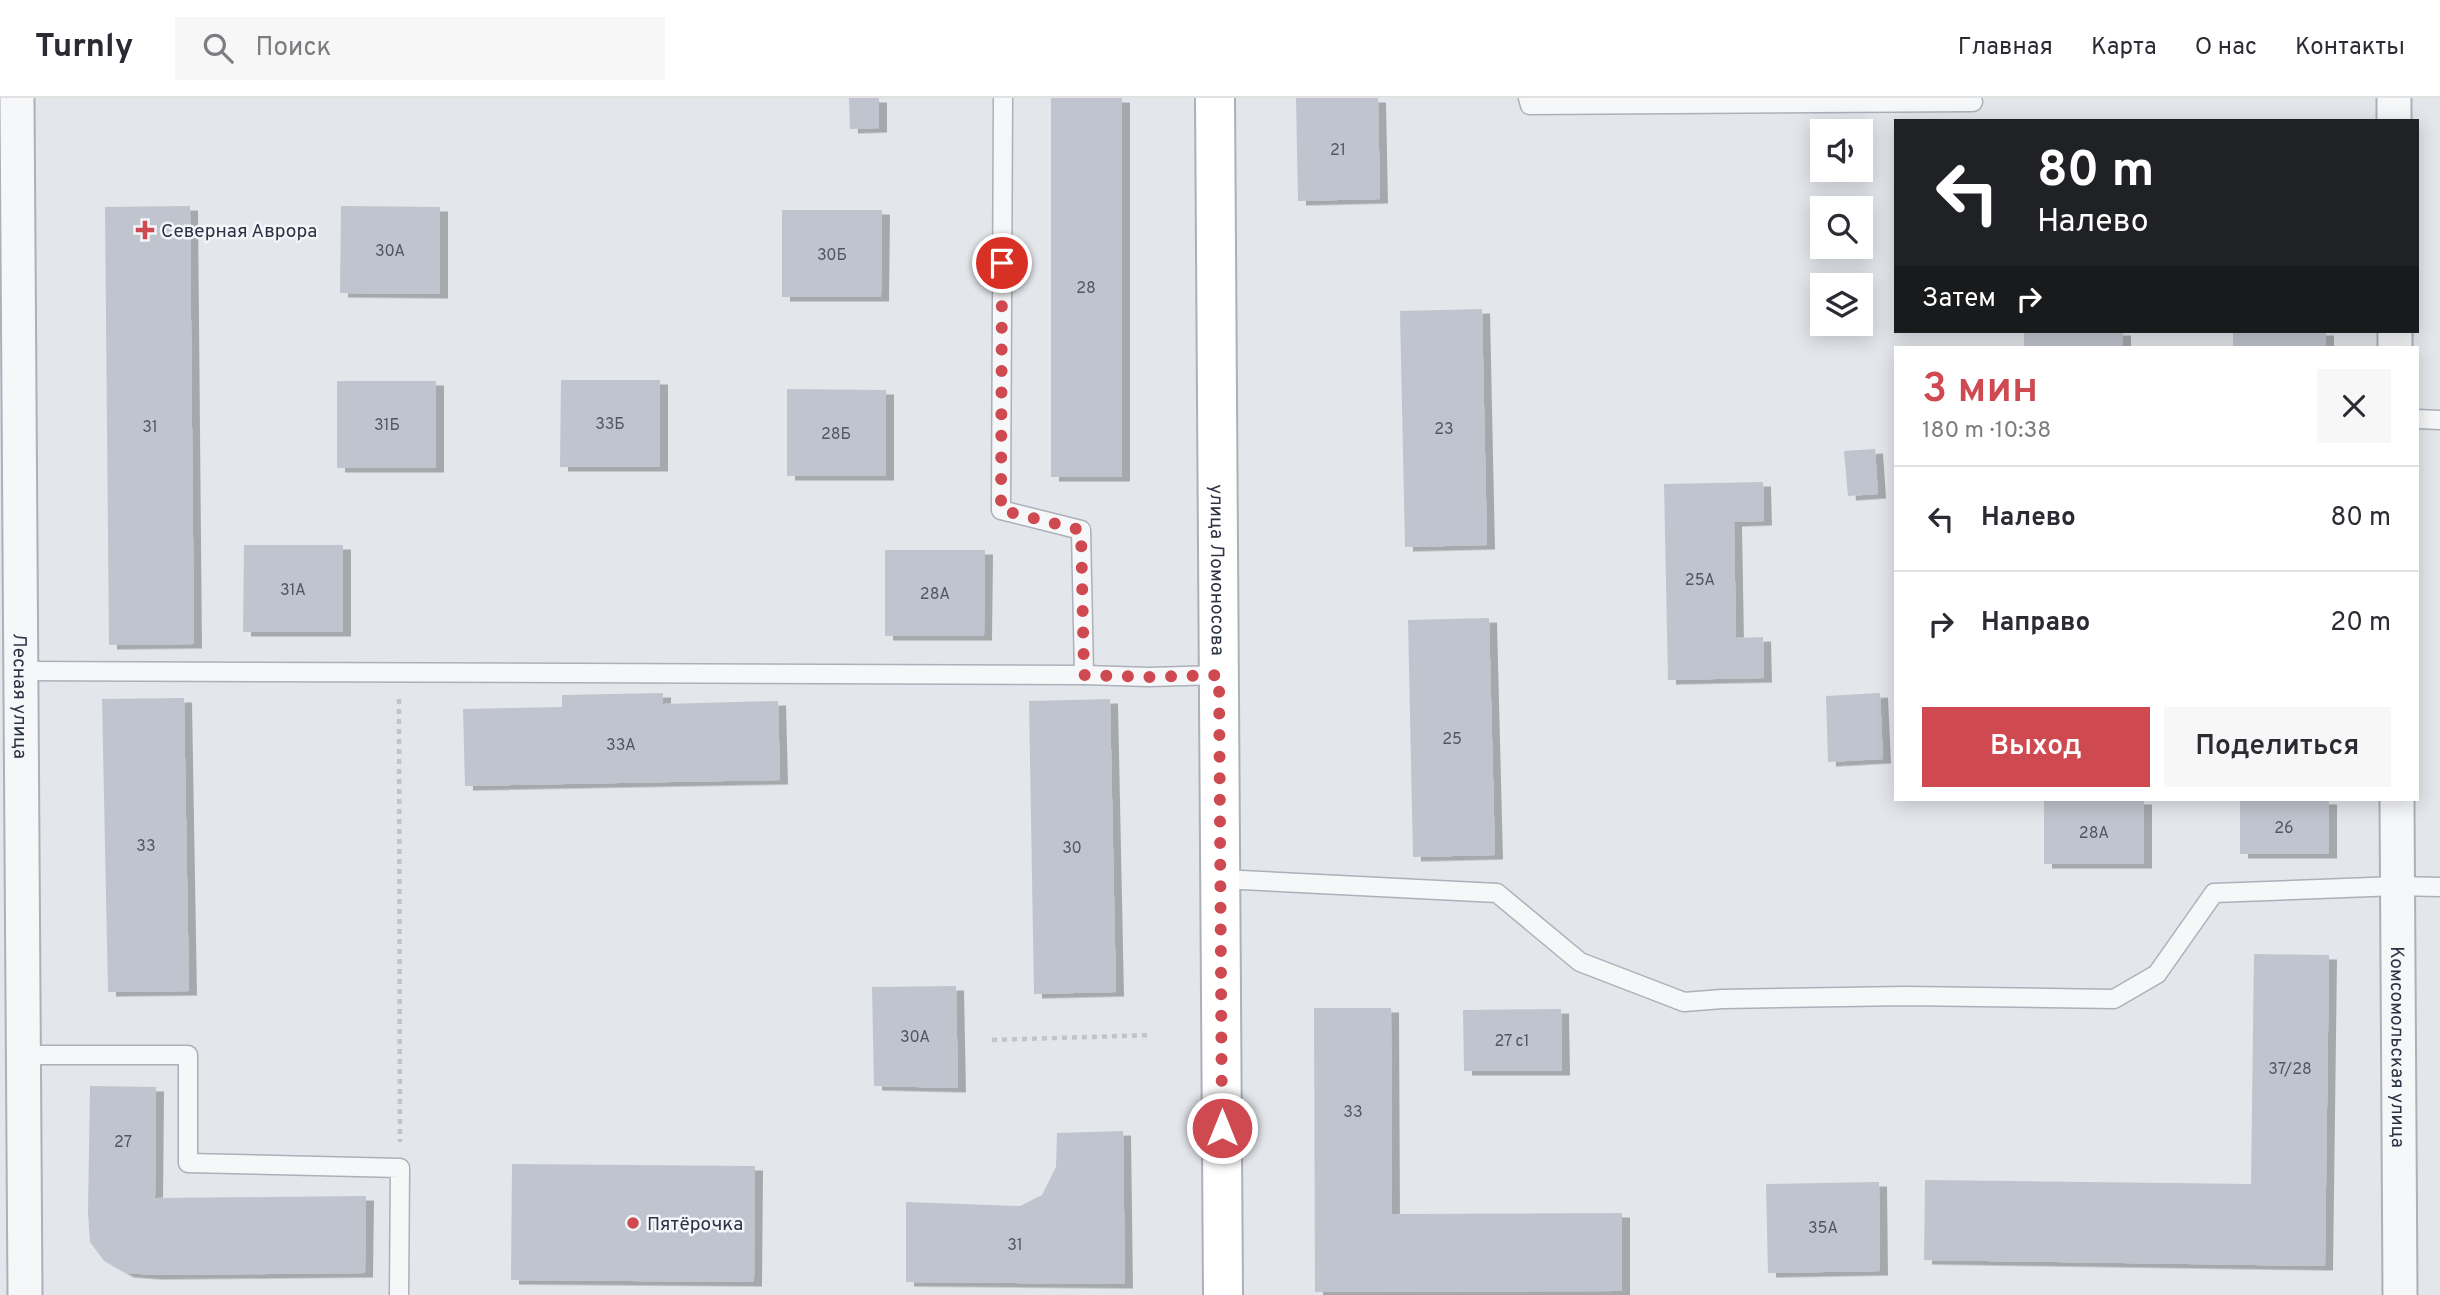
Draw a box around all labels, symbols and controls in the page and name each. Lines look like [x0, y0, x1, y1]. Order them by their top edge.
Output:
search box [175, 17, 665, 80]
text: Turnly [35, 27, 133, 69]
icon: search [199, 29, 237, 67]
text: Поиск [255, 32, 331, 65]
text: Главная [1958, 33, 2053, 63]
text: Карта [2091, 33, 2157, 63]
text: О нас [2195, 33, 2257, 63]
text: Контакты [2295, 33, 2405, 63]
map controls [1810, 119, 1873, 336]
button: sound [1810, 119, 1873, 182]
house number: 21 [1330, 141, 1346, 161]
text: 80 m [2037, 142, 2154, 204]
icon: left [1922, 147, 2013, 238]
button: search [1810, 196, 1873, 259]
text: Налево [2037, 203, 2149, 243]
marker: Северная Аврора [135, 220, 155, 240]
place label: Северная Аврора [161, 220, 317, 244]
pin [972, 233, 1032, 293]
house number: 30А [375, 242, 405, 262]
icon: arrive [983, 244, 1021, 282]
house number: 30Б [817, 246, 847, 266]
button: layers [1810, 273, 1873, 336]
house number: 28 [1076, 279, 1096, 299]
icon: right [2010, 280, 2048, 318]
text: Затем [1922, 283, 1996, 316]
text: 3 мин [1922, 364, 2038, 417]
button: close [2317, 369, 2391, 443]
house number: 33Б [595, 415, 625, 435]
house number: 31Б [374, 416, 400, 436]
text: 180 m · 10:38 [1922, 417, 2051, 446]
house number: 31 [142, 418, 158, 438]
house number: 23 [1434, 420, 1454, 440]
house number: 28Б [821, 425, 851, 445]
street label: улица Ломоносова [1204, 484, 1229, 656]
icon: left [1922, 500, 1960, 538]
text: Налево [1981, 502, 2076, 535]
text: 80 m [2331, 502, 2391, 535]
house number: 25А [1685, 571, 1715, 591]
house number: 31А [280, 581, 306, 601]
house number: 28А [920, 585, 950, 605]
icon: right [1922, 605, 1960, 643]
text: Направо [1981, 607, 2090, 640]
text: 20 m [2330, 607, 2391, 640]
street label: Лесная улица [7, 633, 31, 759]
button: Выход [1922, 707, 2150, 787]
button: Поделиться [2164, 707, 2391, 787]
house number: 25 [1442, 730, 1462, 750]
house number: 33А [606, 736, 636, 756]
house number: 26 [2274, 819, 2294, 839]
house number: 28А [2079, 824, 2109, 844]
house number: 33 [136, 837, 156, 857]
house number: 30 [1062, 839, 1082, 859]
street label: Комсомольская улица [2384, 946, 2409, 1148]
house number: 30А [900, 1028, 930, 1048]
house number: 27 с1 [1494, 1032, 1530, 1052]
house number: 37/28 [2268, 1060, 2312, 1080]
position arrow [1185, 1091, 1259, 1165]
house number: 33 [1343, 1103, 1363, 1123]
house number: 27 [114, 1133, 132, 1153]
place label: Пятёрочка [647, 1213, 743, 1237]
marker: Пятёрочка [625, 1215, 641, 1231]
house number: 35А [1808, 1219, 1838, 1239]
house number: 31 [1007, 1236, 1023, 1256]

